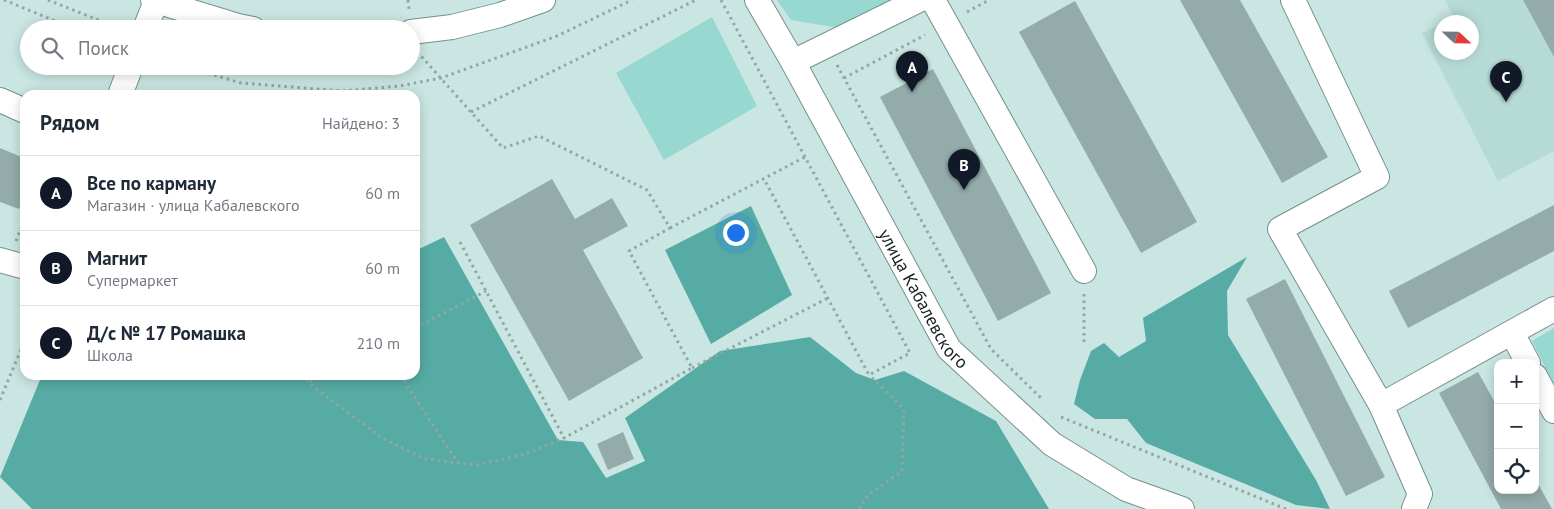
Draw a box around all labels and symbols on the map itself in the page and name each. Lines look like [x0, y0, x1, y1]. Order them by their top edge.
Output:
north arrow [1434, 15, 1479, 60]
pin: A [896, 51, 928, 92]
pin: C [1490, 61, 1522, 102]
pin: B [948, 149, 980, 190]
your location [723, 220, 749, 246]
street label: улица Кабалевского [874, 224, 974, 373]

